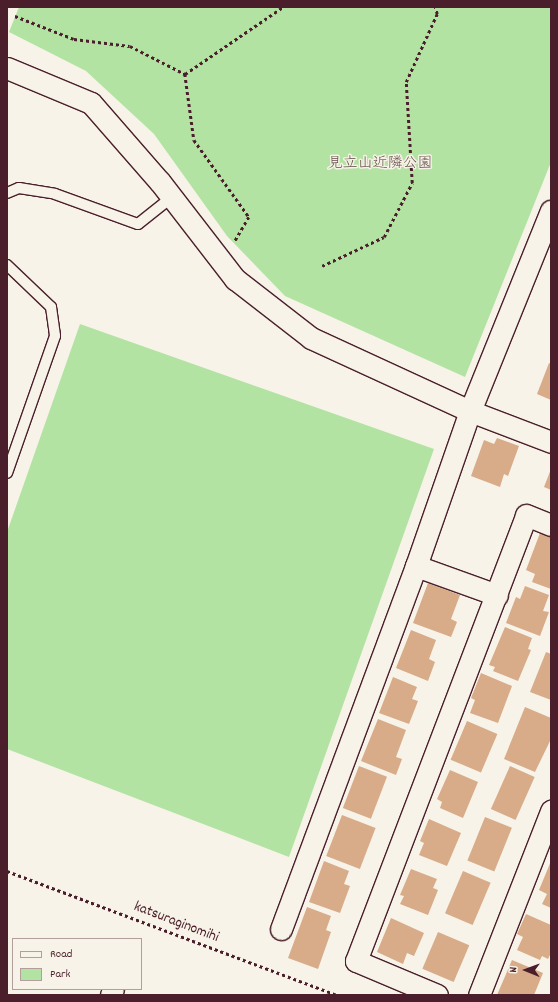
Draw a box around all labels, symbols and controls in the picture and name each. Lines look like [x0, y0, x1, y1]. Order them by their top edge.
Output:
park label: 見立山近隣公園 [328, 156, 432, 174]
street label: katsuraginomihi [131, 899, 221, 947]
legend [12, 938, 142, 990]
text: Road [50, 946, 72, 963]
north arrow [506, 950, 546, 990]
text: Park [50, 966, 70, 983]
text: N [506, 967, 522, 973]

